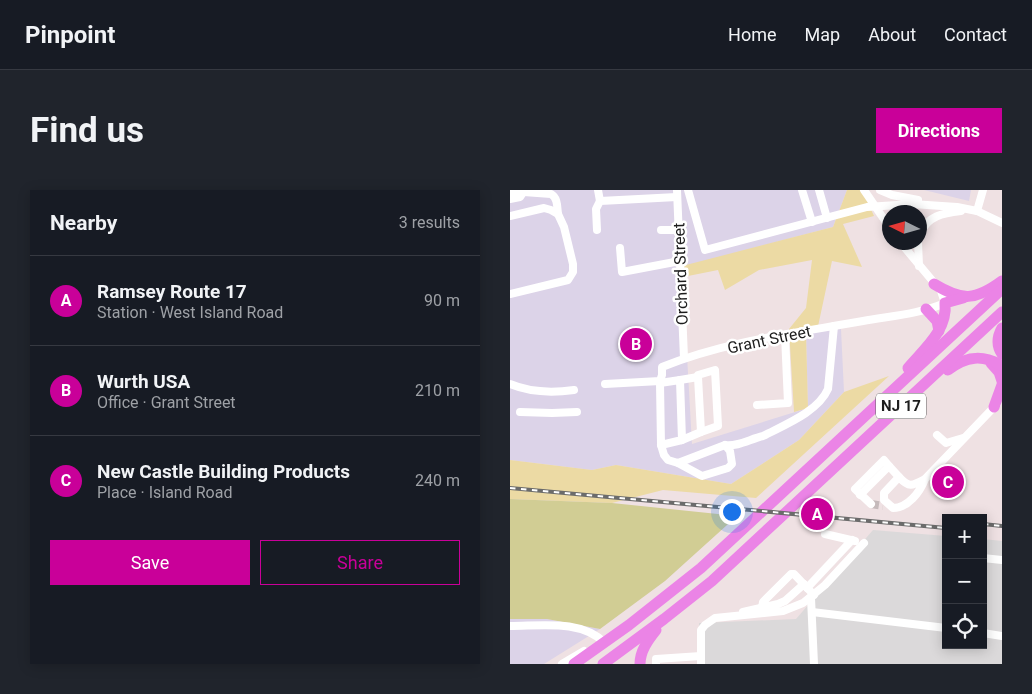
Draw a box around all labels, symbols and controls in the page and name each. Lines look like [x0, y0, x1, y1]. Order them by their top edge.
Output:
text: Pinpoint [25, 21, 115, 49]
text: Home [728, 24, 777, 45]
text: Map [805, 24, 840, 45]
text: About [868, 24, 916, 45]
text: Contact [944, 24, 1007, 45]
button: Directions [876, 108, 1002, 153]
text: Find us [30, 110, 144, 151]
north arrow [882, 205, 927, 250]
text: Nearby [50, 211, 117, 235]
text: 3 results [399, 213, 460, 232]
street label: Orchard Street [669, 222, 692, 326]
text: Ramsey Route 17 [97, 280, 247, 303]
text: A [61, 291, 71, 310]
text: 90 m [424, 291, 460, 310]
text: Station · West Island Road [97, 303, 283, 322]
street label: Grant Street [726, 321, 813, 358]
pin: B [620, 325, 652, 363]
text: Wurth USA [97, 370, 190, 393]
text: B [61, 381, 71, 400]
text: 210 m [415, 381, 460, 400]
text: Office · Grant Street [97, 393, 236, 412]
road number: NJ 17 [876, 394, 926, 418]
text: New Castle Building Products [97, 460, 350, 483]
pin: C [932, 463, 964, 501]
text: C [61, 471, 71, 490]
text: 240 m [415, 471, 460, 490]
text: Place · Island Road [97, 483, 232, 502]
pin: A [801, 495, 833, 533]
your location [719, 499, 745, 525]
map controls [942, 514, 987, 649]
button: + [942, 514, 987, 559]
button: Save [50, 540, 250, 585]
button: Share [260, 540, 460, 585]
button: − [942, 559, 987, 604]
button: locate [942, 604, 987, 649]

